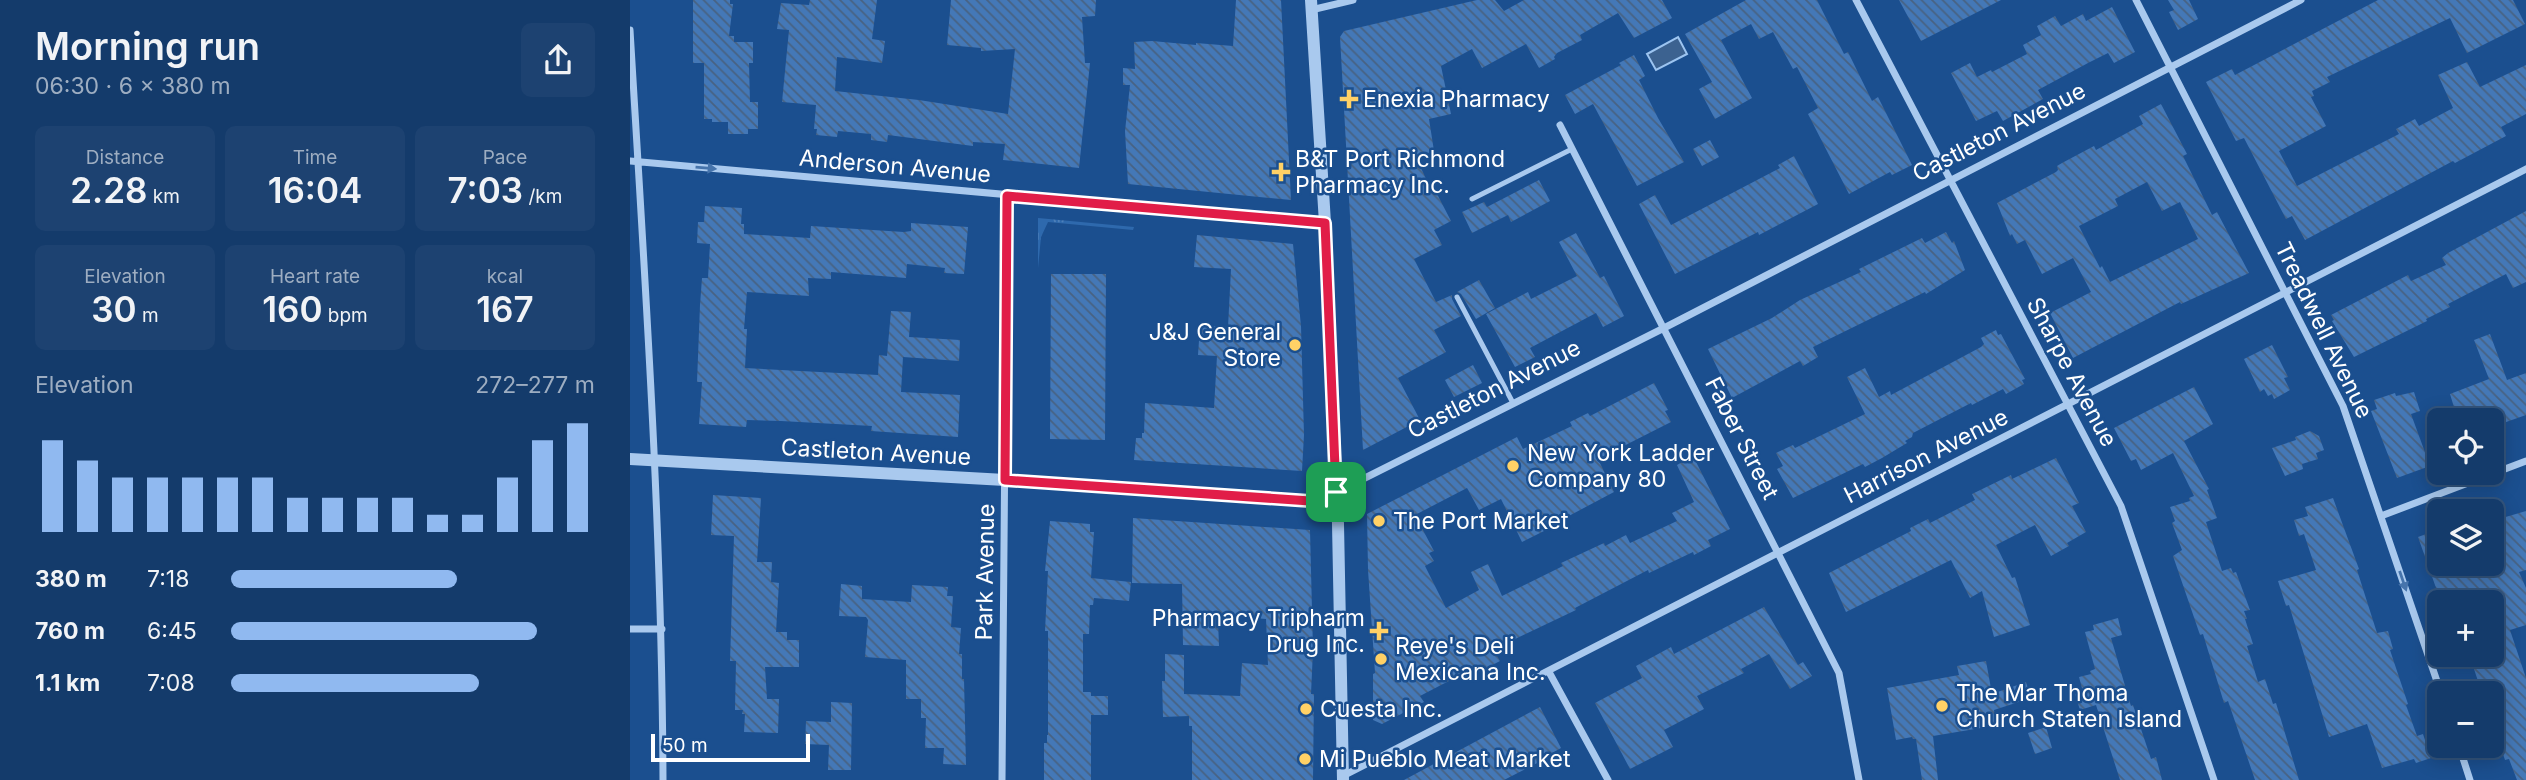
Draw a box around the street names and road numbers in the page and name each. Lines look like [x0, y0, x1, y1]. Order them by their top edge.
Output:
street label: Castleton Avenue [1908, 76, 2090, 188]
street label: Anderson Avenue [798, 144, 992, 188]
street label: Treadwell Avenue [2269, 237, 2379, 423]
street label: Sharpe Avenue [2021, 293, 2123, 451]
street label: Castleton Avenue [1403, 333, 1585, 445]
street label: Faber Street [1699, 372, 1785, 504]
street label: Harrison Avenue [1839, 403, 2013, 509]
street label: Castleton Avenue [780, 433, 972, 471]
street label: Park Avenue [970, 504, 1000, 640]

